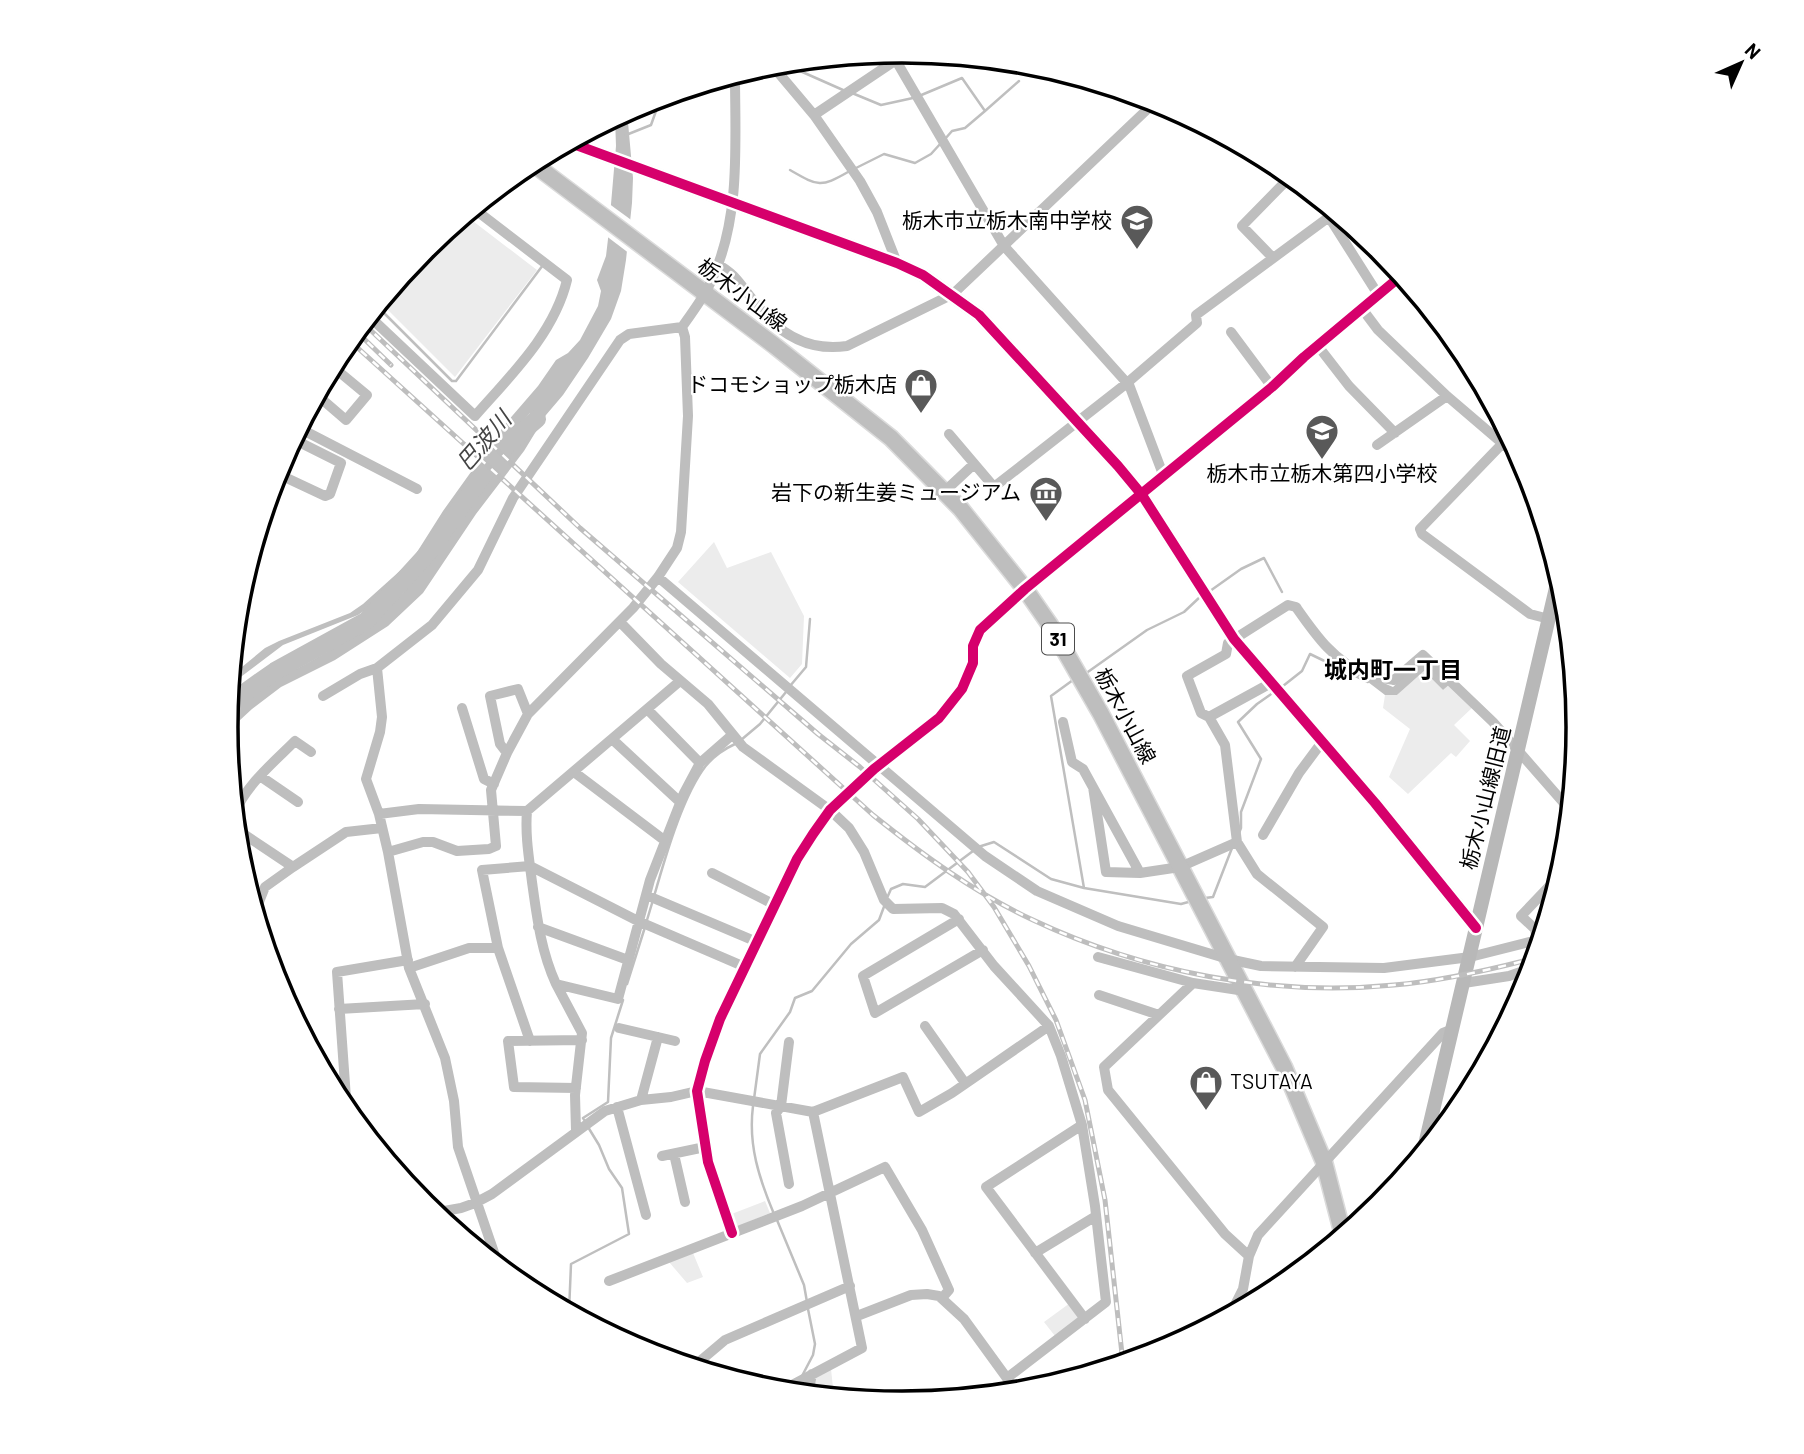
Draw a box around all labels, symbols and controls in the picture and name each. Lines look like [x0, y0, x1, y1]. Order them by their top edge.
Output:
north arrow [1706, 28, 1776, 98]
text: N [1741, 38, 1766, 63]
school or university icon: 栃木市立栃木南中学校 [1118, 202, 1156, 251]
place label: 栃木市立栃木南中学校 [902, 207, 1112, 232]
street label: 栃木小山線 [693, 252, 792, 335]
shop icon: ドコモショップ栃木店 [902, 366, 940, 415]
place label: ドコモショップ栃木店 [687, 371, 897, 396]
water label: 巴波川 [450, 403, 518, 476]
school or university icon: 栃木市立栃木第四小学校 [1303, 412, 1341, 461]
place label: 栃木市立栃木第四小学校 [1207, 460, 1438, 485]
museum icon: 岩下の新生姜ミュージアム [1027, 474, 1065, 523]
place label: 岩下の新生姜ミュージアム [771, 479, 1021, 504]
road number: 31 [1042, 624, 1074, 654]
district label: 城内町一丁目 [1324, 655, 1462, 683]
street label: 栃木小山線 [1091, 663, 1162, 768]
street label: 栃木小山線旧道 [1455, 723, 1514, 872]
shop icon: TSUTAYA [1187, 1063, 1225, 1112]
place label: TSUTAYA [1230, 1068, 1313, 1093]

